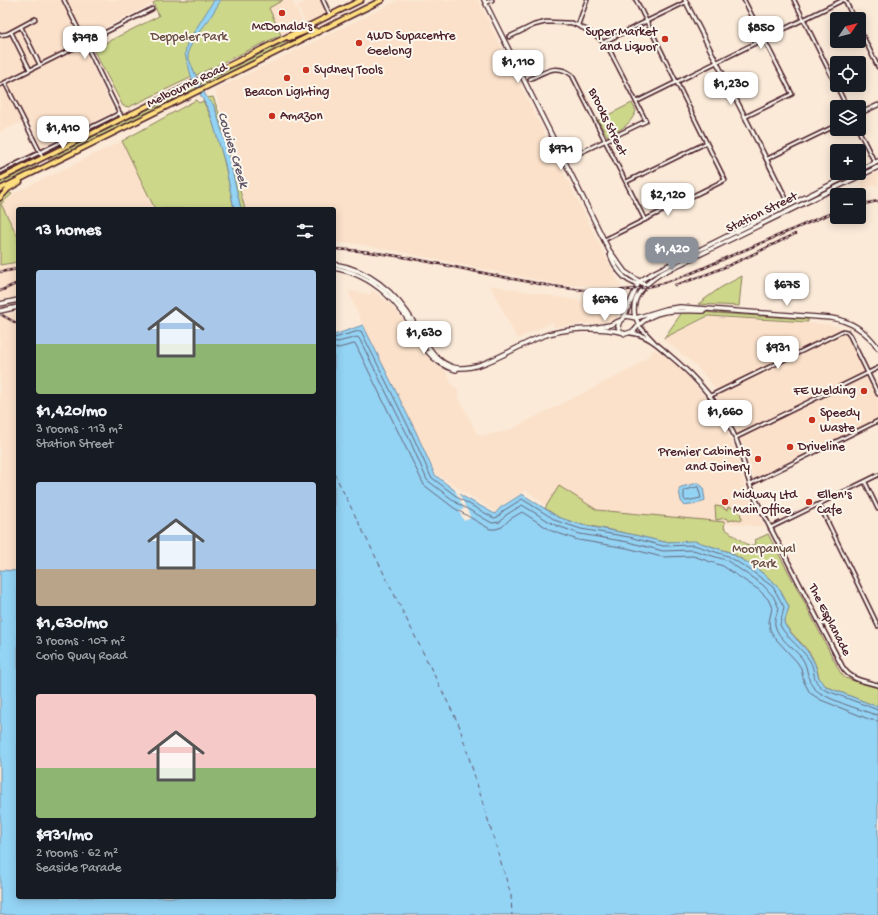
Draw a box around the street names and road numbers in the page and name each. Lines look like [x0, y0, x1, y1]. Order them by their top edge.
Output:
street label: Melbourne Road [144, 60, 231, 112]
street label: Brooks Street [584, 85, 630, 160]
street label: Station Street [724, 189, 802, 237]
street label: The Esplanade [804, 581, 854, 659]

